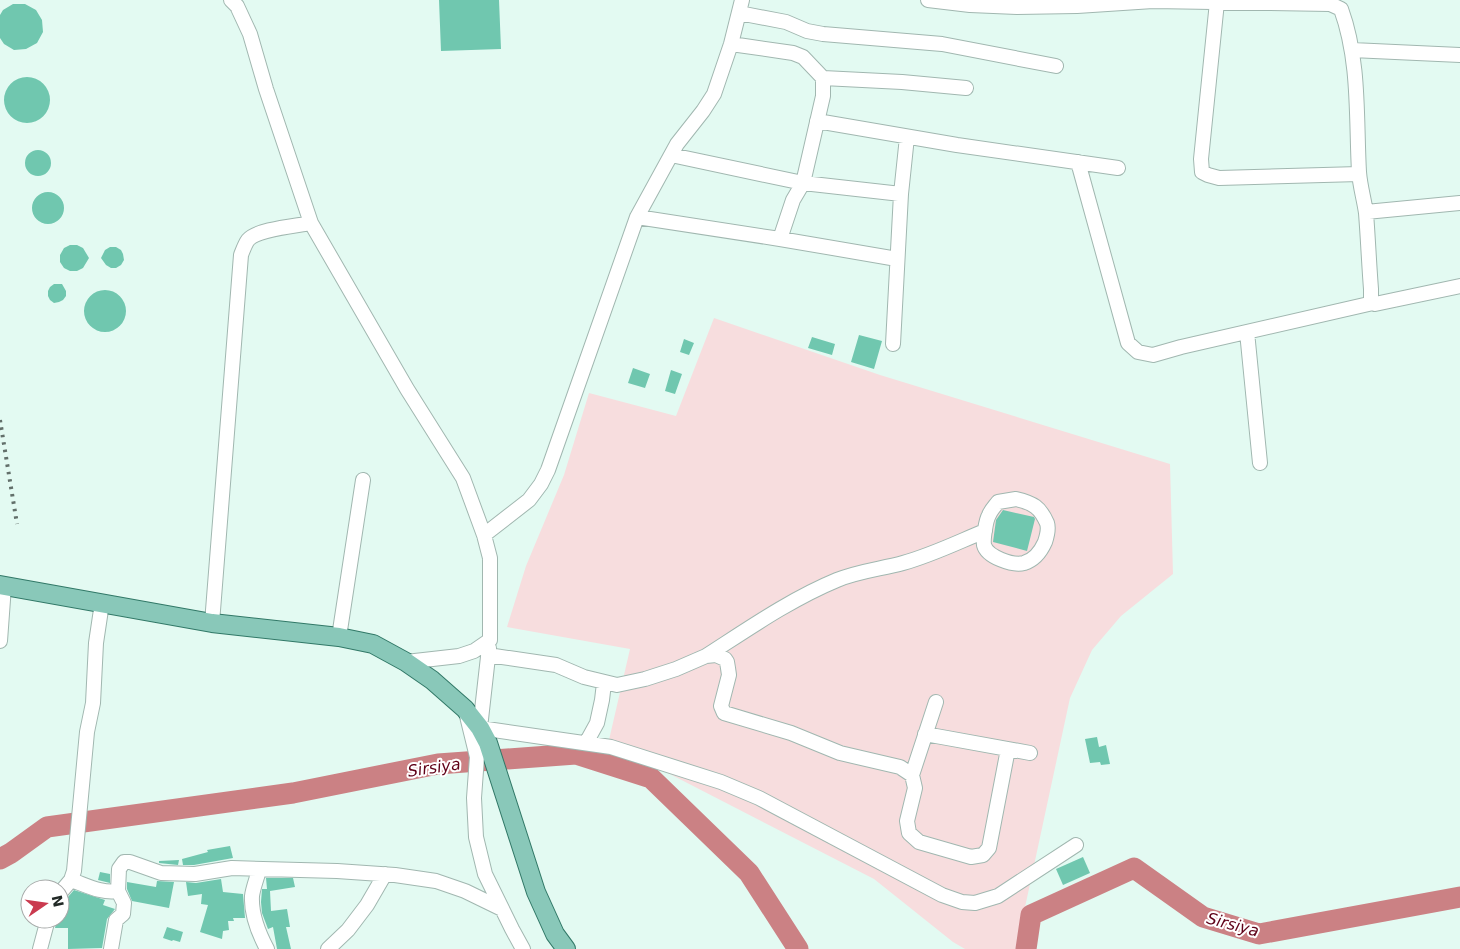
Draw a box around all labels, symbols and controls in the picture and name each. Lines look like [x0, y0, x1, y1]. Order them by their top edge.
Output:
water label: Sirsiya [406, 754, 462, 781]
north arrow [20, 879, 70, 929]
text: N [49, 894, 67, 909]
water label: Sirsiya [1205, 908, 1261, 941]

